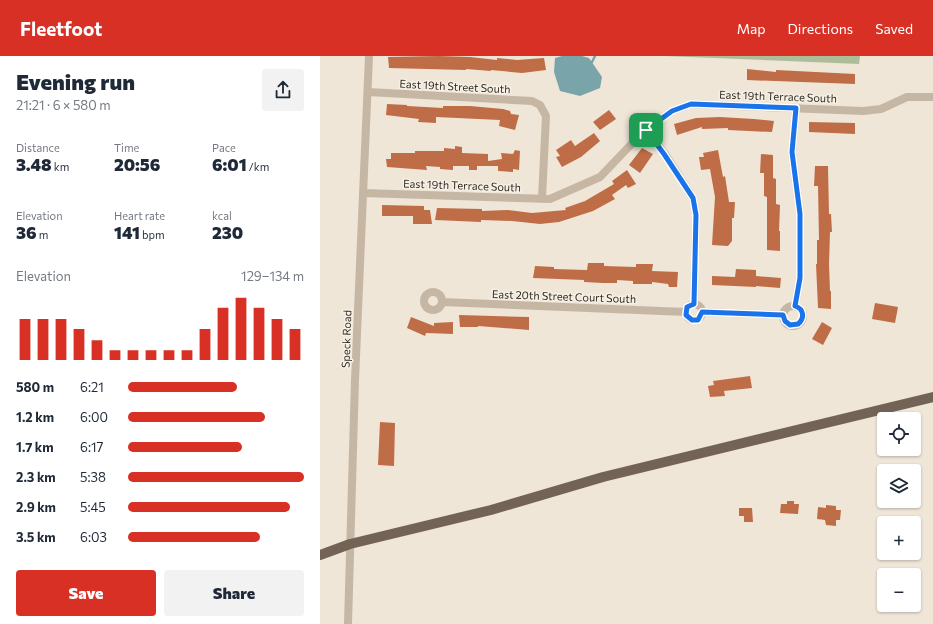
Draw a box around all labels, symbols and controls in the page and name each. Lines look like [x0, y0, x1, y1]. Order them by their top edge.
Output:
text: Fleetfoot [20, 17, 102, 40]
text: Map [737, 20, 766, 37]
text: Directions [788, 20, 853, 37]
text: Saved [875, 20, 913, 37]
text: Evening run [16, 68, 135, 95]
button: share [262, 69, 304, 111]
street label: East 19th Street South [399, 77, 511, 95]
street label: East 19th Terrace South [719, 87, 837, 105]
text: 21:21 · 6 × 580 m [16, 97, 111, 113]
pin [629, 113, 663, 147]
icon: arrive [635, 119, 657, 141]
text: Distance [16, 141, 60, 154]
text: Time [114, 141, 139, 154]
text: Pace [212, 141, 236, 154]
text: 3.48 [16, 154, 52, 175]
text: 20:56 [114, 154, 160, 175]
text: 6:01 [212, 154, 247, 175]
text: km [52, 160, 69, 173]
text: /km [247, 160, 269, 173]
street label: East 19th Terrace South [403, 176, 521, 194]
text: Elevation [16, 209, 62, 222]
text: Heart rate [114, 209, 165, 222]
text: kcal [212, 209, 232, 222]
text: 36 [16, 222, 37, 243]
text: 141 [114, 222, 140, 243]
text: 230 [212, 222, 243, 243]
text: m [37, 228, 48, 241]
text: bpm [140, 228, 165, 241]
text: Elevation [16, 268, 71, 284]
text: 129–134 m [241, 268, 304, 284]
street label: East 20th Street Court South [492, 287, 636, 305]
street label: Speck Road [338, 310, 354, 368]
text: 580 m [16, 379, 54, 395]
text: 6:21 [80, 379, 104, 395]
text: 1.2 km [16, 409, 54, 425]
text: 6:00 [80, 409, 108, 425]
map controls [877, 412, 921, 612]
button: locate [877, 412, 921, 456]
text: 1.7 km [16, 439, 54, 455]
text: 6:17 [80, 439, 103, 455]
button: layers [877, 464, 921, 508]
text: 2.3 km [16, 469, 56, 485]
text: 5:38 [80, 469, 106, 485]
text: 2.9 km [16, 499, 56, 515]
text: 5:45 [80, 499, 106, 515]
button: + [877, 516, 921, 560]
text: 3.5 km [16, 529, 56, 545]
text: 6:03 [80, 529, 107, 545]
button: − [877, 568, 921, 612]
button: Save [16, 570, 156, 616]
button: Share [164, 570, 304, 616]

